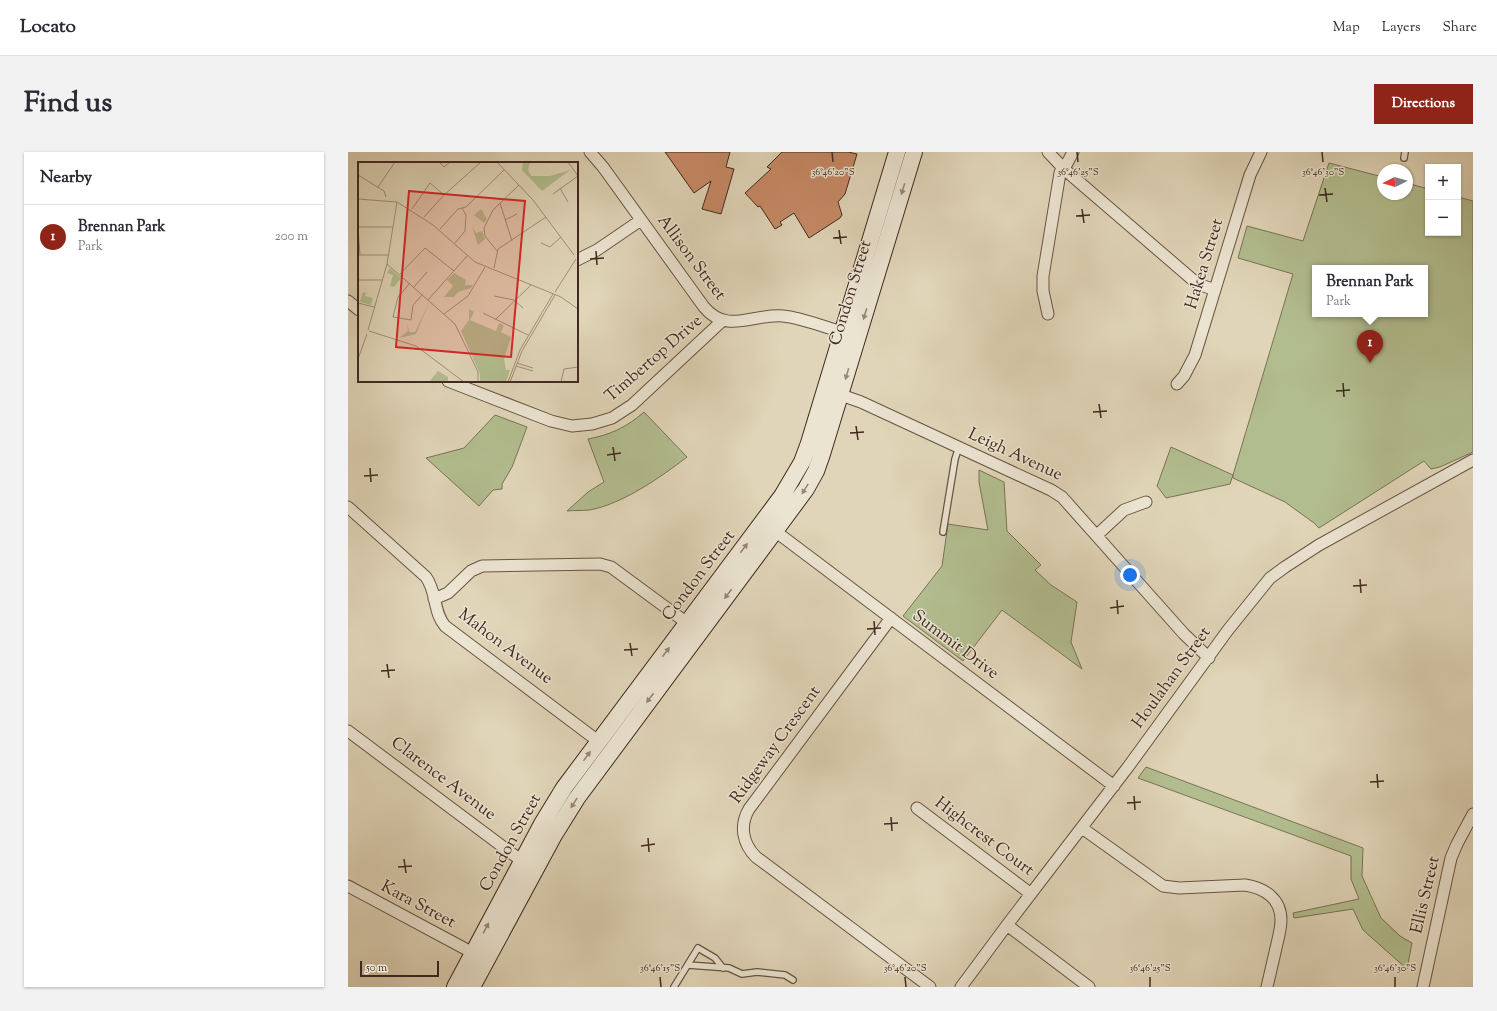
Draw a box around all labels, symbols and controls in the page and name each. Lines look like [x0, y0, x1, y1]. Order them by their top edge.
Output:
text: Locato [20, 14, 76, 41]
text: Map [1333, 18, 1360, 38]
text: Layers [1382, 18, 1420, 38]
text: Share [1442, 18, 1477, 38]
text: Find us [24, 84, 112, 124]
button: Directions [1374, 84, 1473, 124]
inset map [358, 162, 578, 382]
north arrow [1377, 164, 1413, 200]
map controls [1425, 164, 1461, 236]
button: + [1425, 164, 1461, 200]
text: 36°46'20"S [811, 165, 855, 180]
text: 36°46'25"S [1057, 165, 1099, 180]
text: 36°46'30"S [1302, 165, 1344, 180]
text: Nearby [40, 166, 92, 190]
one-way arrow [900, 184, 906, 196]
button: − [1425, 200, 1461, 236]
street label: Allison Street [651, 210, 731, 306]
street label: Hakea Street [1180, 216, 1230, 312]
text: Brennan Park [78, 217, 165, 238]
text: 1 [51, 228, 55, 246]
text: 200 m [275, 228, 308, 246]
street label: Condon Street [824, 237, 878, 348]
text: Park [78, 238, 103, 256]
popup [1312, 265, 1428, 317]
text: Brennan Park [1326, 272, 1414, 293]
text: Park [1326, 293, 1351, 311]
one-way arrow [862, 308, 868, 320]
street label: Timbertop Drive [600, 310, 708, 408]
pin: 1 [1357, 330, 1383, 363]
one-way arrow [844, 369, 850, 381]
street label: Leigh Avenue [964, 423, 1066, 487]
one-way arrow [802, 483, 809, 495]
street label: Condon Street [657, 525, 741, 627]
one-way arrow [739, 542, 748, 553]
your location [1120, 565, 1140, 585]
one-way arrow [724, 588, 733, 599]
street label: Mahon Avenue [453, 603, 557, 691]
street label: Summit Drive [907, 604, 1003, 686]
street label: Houlahan Street [1127, 622, 1217, 734]
one-way arrow [661, 646, 670, 657]
street label: Ridgeway Crescent [725, 681, 827, 809]
one-way arrow [646, 692, 655, 703]
street label: Clarence Avenue [385, 731, 501, 827]
one-way arrow [583, 750, 592, 761]
street label: Condon Street [474, 789, 548, 896]
street label: Highcrest Court [929, 792, 1039, 882]
one-way arrow [570, 798, 578, 808]
street label: Ellis Street [1405, 854, 1447, 936]
street label: Kara Street [376, 875, 460, 935]
one-way arrow [483, 922, 490, 934]
scale bar [360, 959, 439, 978]
text: 50 m [366, 960, 387, 976]
text: 36°46'15"S [640, 961, 680, 976]
text: 36°46'20"S [883, 961, 927, 976]
text: 36°46'25"S [1129, 961, 1171, 976]
text: 36°46'30"S [1374, 961, 1416, 976]

